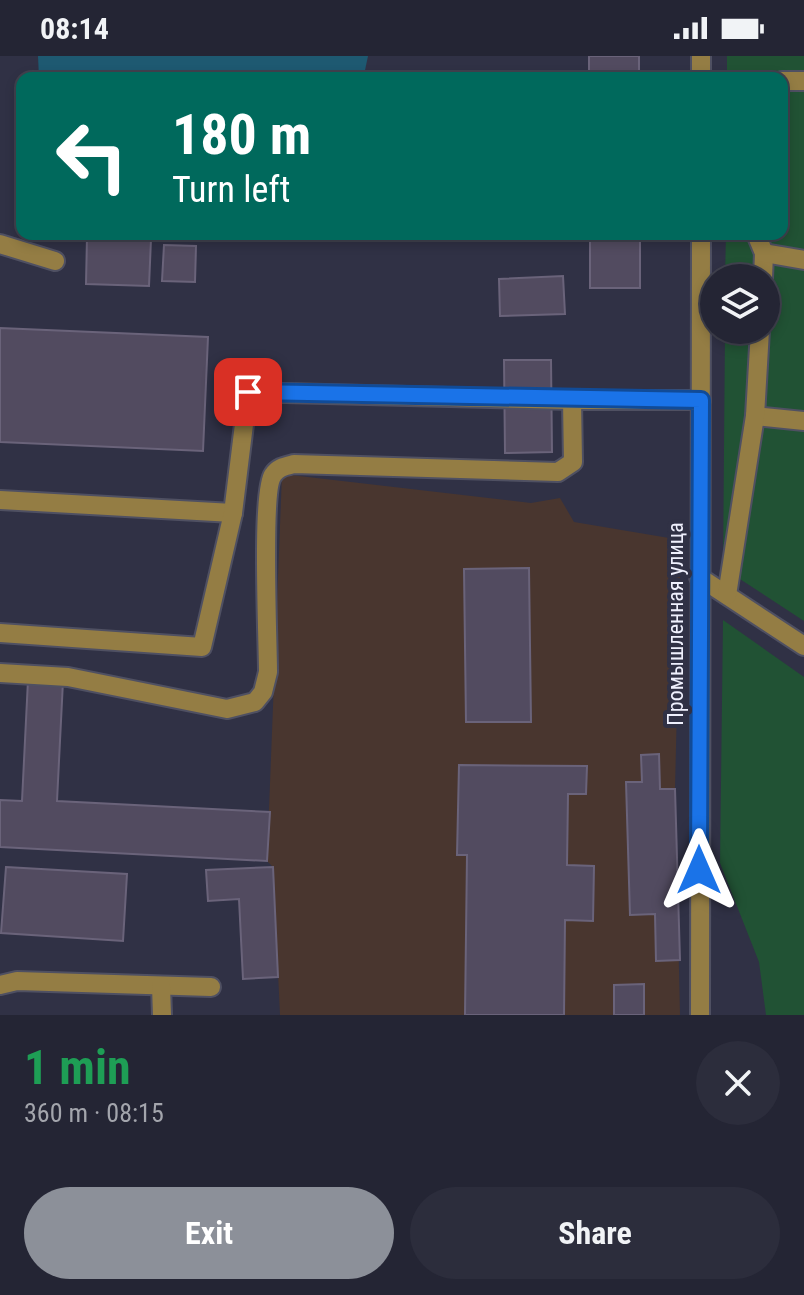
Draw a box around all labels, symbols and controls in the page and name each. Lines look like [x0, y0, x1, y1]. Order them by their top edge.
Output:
text: 08:14 [40, 11, 109, 46]
text: 180 m [172, 102, 311, 168]
icon: left [40, 104, 144, 208]
text: Turn left [172, 169, 290, 211]
map controls [700, 264, 780, 344]
button: layers [700, 264, 780, 344]
pin [214, 358, 282, 426]
icon: arrive [226, 370, 270, 414]
street label: Промышленная улица [663, 522, 688, 726]
position arrow [657, 828, 741, 912]
text: 1 min [24, 1039, 131, 1096]
button: close [696, 1041, 780, 1125]
text: 360 m · 08:15 [24, 1098, 164, 1128]
button: Exit [24, 1187, 394, 1279]
button: Share [410, 1187, 780, 1279]

